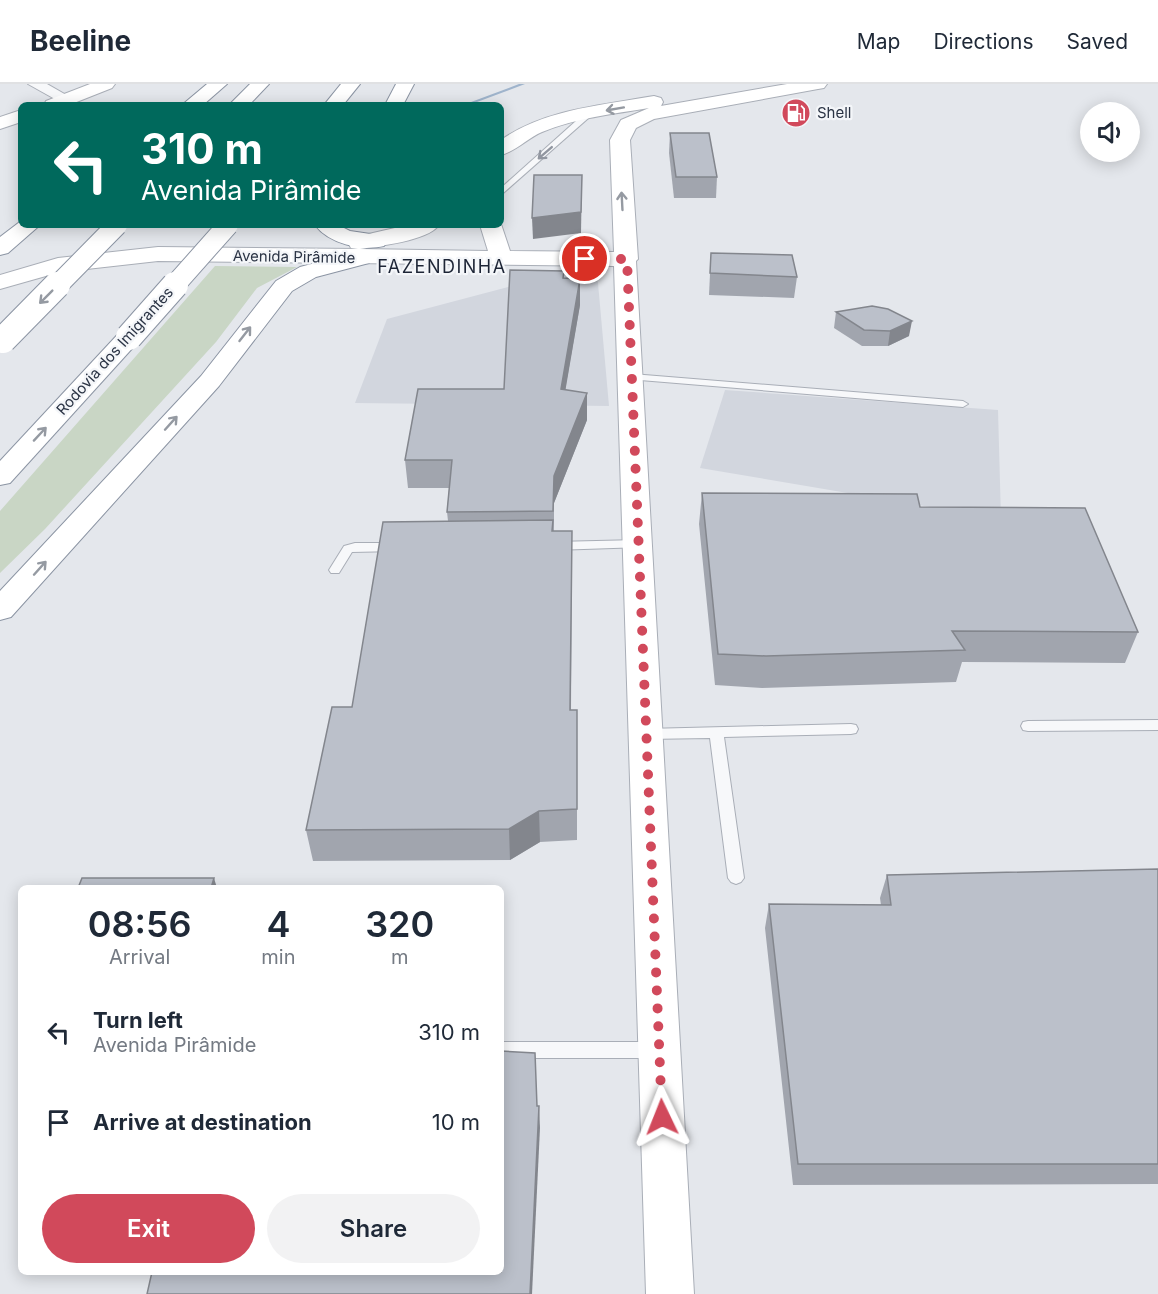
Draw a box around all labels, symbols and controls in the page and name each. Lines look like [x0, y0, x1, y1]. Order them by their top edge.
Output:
text: Beeline [30, 24, 131, 58]
text: Map [857, 29, 900, 54]
text: Directions [933, 29, 1034, 54]
text: Saved [1067, 29, 1128, 54]
fuel station icon: Shell [780, 97, 812, 129]
map controls [1080, 102, 1140, 162]
button: sound [1080, 102, 1140, 162]
place label: Shell [817, 103, 852, 122]
one-way arrow [606, 104, 626, 115]
text: 310 m [141, 123, 263, 174]
icon: left [42, 126, 120, 204]
one-way arrow [537, 145, 553, 159]
text: Avenida Pirâmide [141, 174, 362, 207]
one-way arrow [617, 191, 628, 211]
pin [559, 233, 610, 284]
icon: arrive [568, 242, 601, 275]
street label: Avenida Pirâmide [233, 246, 355, 267]
district label: FAZENDINHA [377, 256, 507, 277]
street label: Rodovia dos Imigrantes [52, 283, 177, 419]
one-way arrow [39, 289, 53, 304]
one-way arrow [239, 327, 252, 343]
one-way arrow [164, 416, 178, 431]
one-way arrow [33, 427, 47, 442]
one-way arrow [33, 560, 47, 575]
text: 08:56 [88, 902, 192, 946]
text: 4 [266, 902, 290, 946]
text: 320 [365, 902, 434, 946]
text: Arrival [109, 945, 170, 969]
text: min [261, 945, 296, 969]
text: m [391, 945, 409, 969]
text: Turn left [93, 1007, 183, 1033]
icon: left [42, 1016, 75, 1049]
text: 310 m [418, 1019, 480, 1045]
text: Avenida Pirâmide [93, 1033, 256, 1057]
position arrow [630, 1085, 694, 1149]
icon: arrive [42, 1106, 75, 1139]
text: Arrive at destination [93, 1109, 312, 1135]
text: 10 m [432, 1109, 480, 1135]
button: Exit [42, 1194, 255, 1263]
button: Share [267, 1194, 480, 1263]

